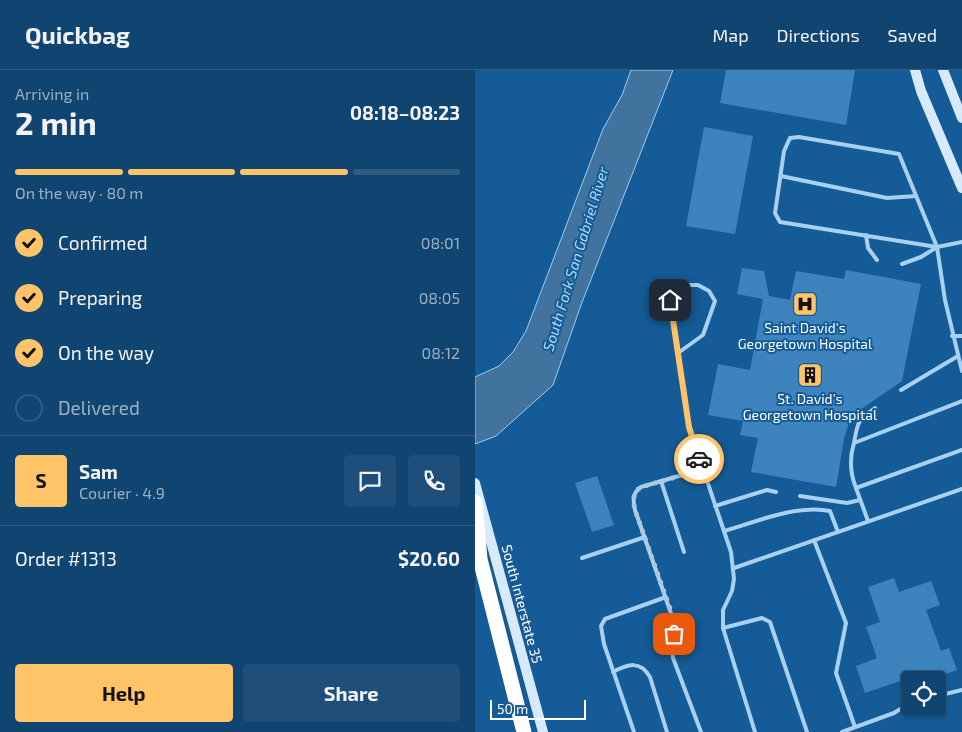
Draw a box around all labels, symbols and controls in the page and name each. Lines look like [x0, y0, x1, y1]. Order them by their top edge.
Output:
text: Quickbag [25, 20, 130, 49]
text: Map [712, 24, 749, 46]
text: Directions [777, 24, 860, 46]
text: Saved [888, 24, 937, 46]
text: Arriving in [15, 84, 89, 103]
text: 08:18–08:23 [350, 101, 460, 124]
text: 2 min [15, 103, 97, 141]
water label: South Fork San Gabriel River [538, 163, 612, 353]
text: On the way · 80 m [15, 183, 143, 202]
icon: check [15, 229, 43, 257]
text: Confirmed [58, 231, 148, 254]
text: 08:01 [421, 233, 460, 252]
pin [649, 279, 691, 321]
icon: check [15, 284, 43, 312]
text: Preparing [58, 286, 142, 309]
icon: home [656, 286, 684, 314]
text: 08:05 [419, 288, 460, 307]
hospital icon: Saint David's Georgetown Hospital [792, 291, 818, 317]
place label: Saint David's Georgetown Hospital [738, 319, 873, 352]
icon: check [15, 339, 43, 367]
text: On the way [58, 341, 154, 364]
text: 08:12 [422, 343, 460, 362]
building icon: St. David's Georgetown Hospital [797, 362, 823, 388]
place label: St. David's Georgetown Hospital [743, 390, 878, 423]
text: Delivered [58, 396, 140, 419]
courier [674, 434, 724, 484]
icon: car [685, 445, 713, 473]
button: chat [344, 455, 396, 507]
button: phone [408, 455, 460, 507]
text: Sam [79, 460, 118, 483]
text: S [35, 469, 47, 492]
text: Courier · 4.9 [79, 483, 165, 502]
street label: South Interstate 35 [498, 543, 546, 665]
text: Order #1313 [15, 547, 117, 570]
text: $20.60 [398, 547, 460, 570]
pin [653, 613, 695, 655]
icon: bag [660, 620, 688, 648]
button: Help [15, 664, 233, 722]
button: Share [243, 664, 460, 722]
map controls [901, 671, 946, 716]
button: locate [901, 671, 946, 716]
scale bar [490, 697, 586, 720]
text: 50 m [497, 700, 528, 717]

